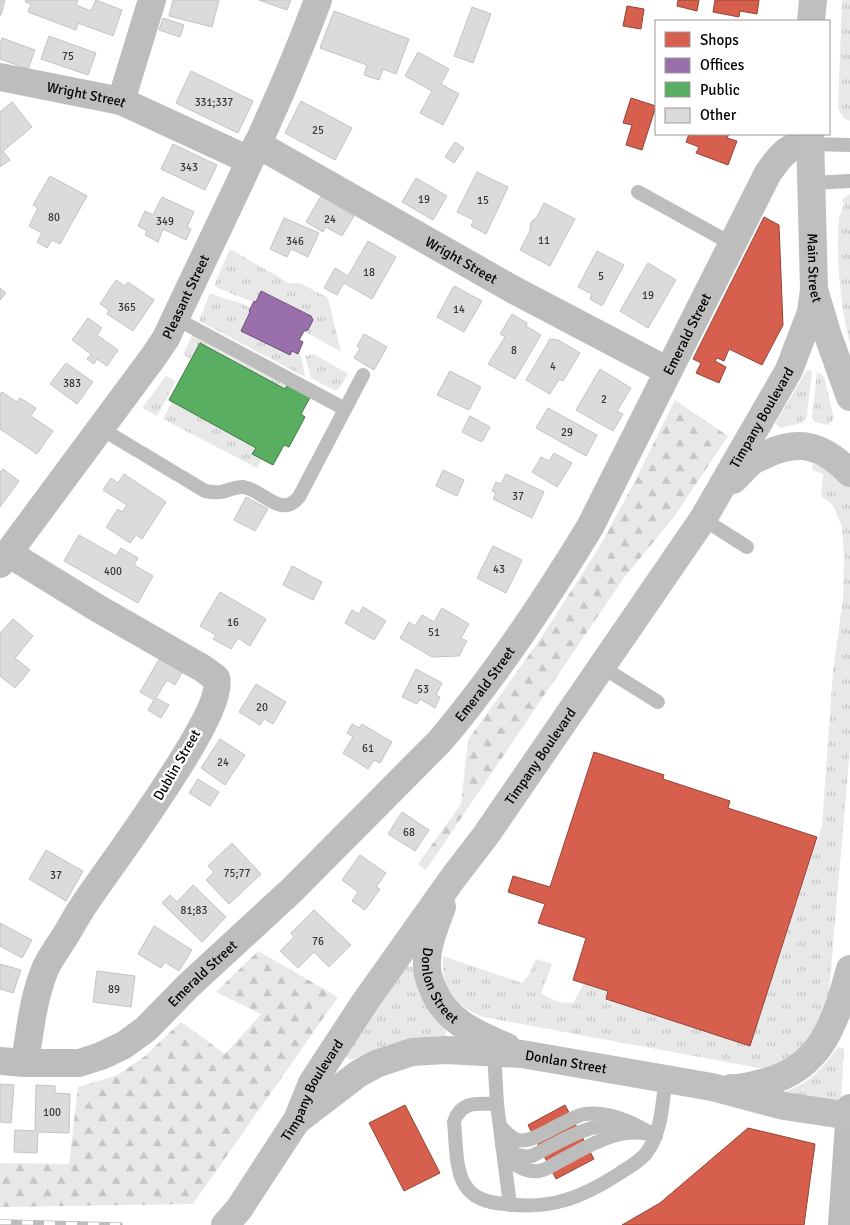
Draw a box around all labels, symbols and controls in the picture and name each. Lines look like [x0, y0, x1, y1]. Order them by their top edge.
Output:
legend [655, 20, 830, 135]
text: Shops [700, 31, 739, 49]
house number: 75 [62, 50, 74, 63]
text: Offices [700, 56, 745, 74]
street label: Wright Street [45, 78, 129, 111]
text: Public [700, 81, 740, 99]
house number: 331;337 [195, 96, 233, 109]
text: Other [700, 106, 737, 124]
house number: 25 [312, 124, 324, 137]
house number: 343 [180, 161, 198, 174]
house number: 19 [418, 193, 430, 206]
house number: 15 [477, 194, 489, 207]
house number: 80 [48, 211, 60, 224]
house number: 24 [324, 213, 336, 226]
house number: 349 [156, 215, 174, 228]
street label: Wright Street [422, 233, 501, 287]
street label: Main Street [804, 233, 826, 305]
house number: 11 [538, 234, 550, 247]
house number: 346 [286, 235, 304, 248]
street label: Pleasant Street [158, 252, 213, 342]
house number: 18 [363, 266, 375, 279]
house number: 5 [598, 270, 604, 283]
house number: 19 [642, 289, 654, 302]
street label: Emerald Street [659, 290, 715, 378]
house number: 365 [118, 301, 136, 314]
house number: 14 [453, 303, 465, 316]
house number: 8 [511, 344, 517, 357]
house number: 4 [550, 360, 556, 373]
street label: Timpany Boulevard [726, 364, 797, 471]
house number: 383 [63, 377, 81, 390]
house number: 2 [601, 393, 607, 406]
house number: 29 [561, 426, 573, 439]
house number: 37 [512, 490, 524, 503]
house number: 43 [493, 563, 505, 576]
house number: 400 [104, 565, 122, 578]
house number: 16 [227, 616, 239, 629]
house number: 51 [428, 626, 440, 639]
street label: Emerald Street [451, 643, 518, 725]
house number: 53 [417, 683, 429, 696]
house number: 20 [256, 701, 268, 714]
street label: Timpany Boulevard [501, 705, 579, 808]
street label: Dublin Street [150, 726, 204, 804]
house number: 61 [362, 742, 374, 755]
house number: 24 [217, 756, 229, 769]
house number: 68 [403, 826, 415, 839]
house number: 75;77 [224, 867, 250, 880]
house number: 37 [50, 869, 62, 882]
house number: 81;83 [181, 904, 207, 917]
house number: 76 [312, 935, 324, 948]
street label: Emerald Street [164, 936, 241, 1010]
street label: Donlon Street [418, 946, 462, 1027]
house number: 89 [108, 983, 120, 996]
street label: Timpany Boulevard [277, 1036, 347, 1144]
street label: Donlan Street [524, 1046, 608, 1077]
house number: 100 [43, 1106, 61, 1119]

